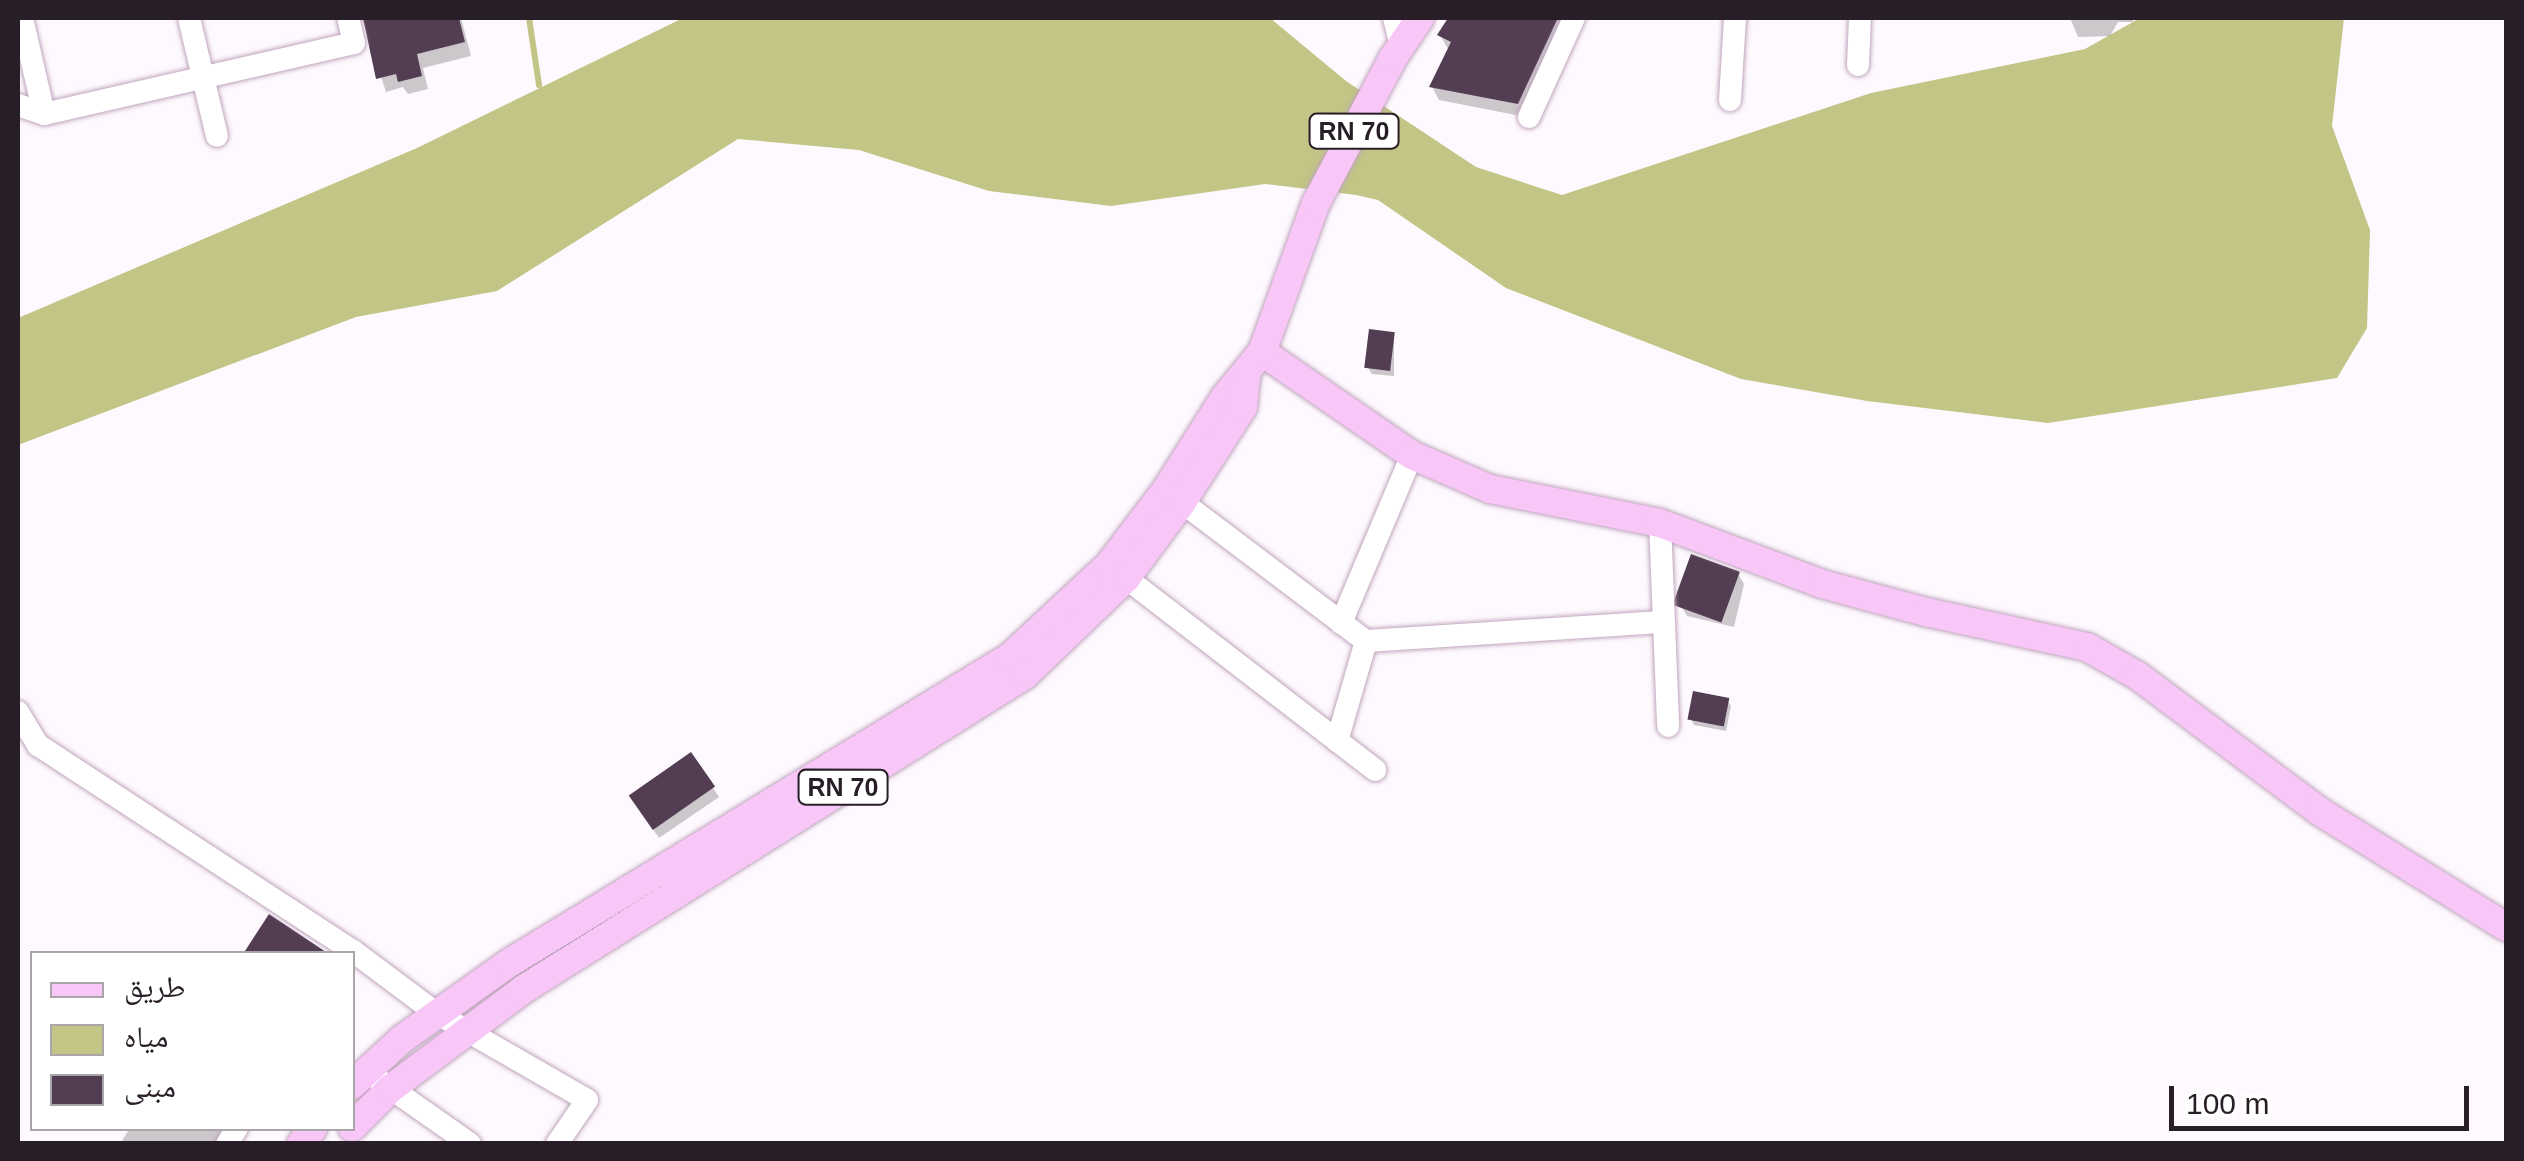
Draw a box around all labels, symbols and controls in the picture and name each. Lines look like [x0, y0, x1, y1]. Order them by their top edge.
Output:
road number: RN 70 [1306, 111, 1402, 151]
road number: RN 70 [796, 767, 890, 807]
legend [30, 951, 355, 1131]
text: طريق [124, 970, 185, 1003]
text: مياه [124, 1020, 168, 1053]
scale bar [2174, 1066, 2474, 1128]
text: مبنى [124, 1070, 176, 1103]
text: 100 m [2186, 1087, 2269, 1120]

